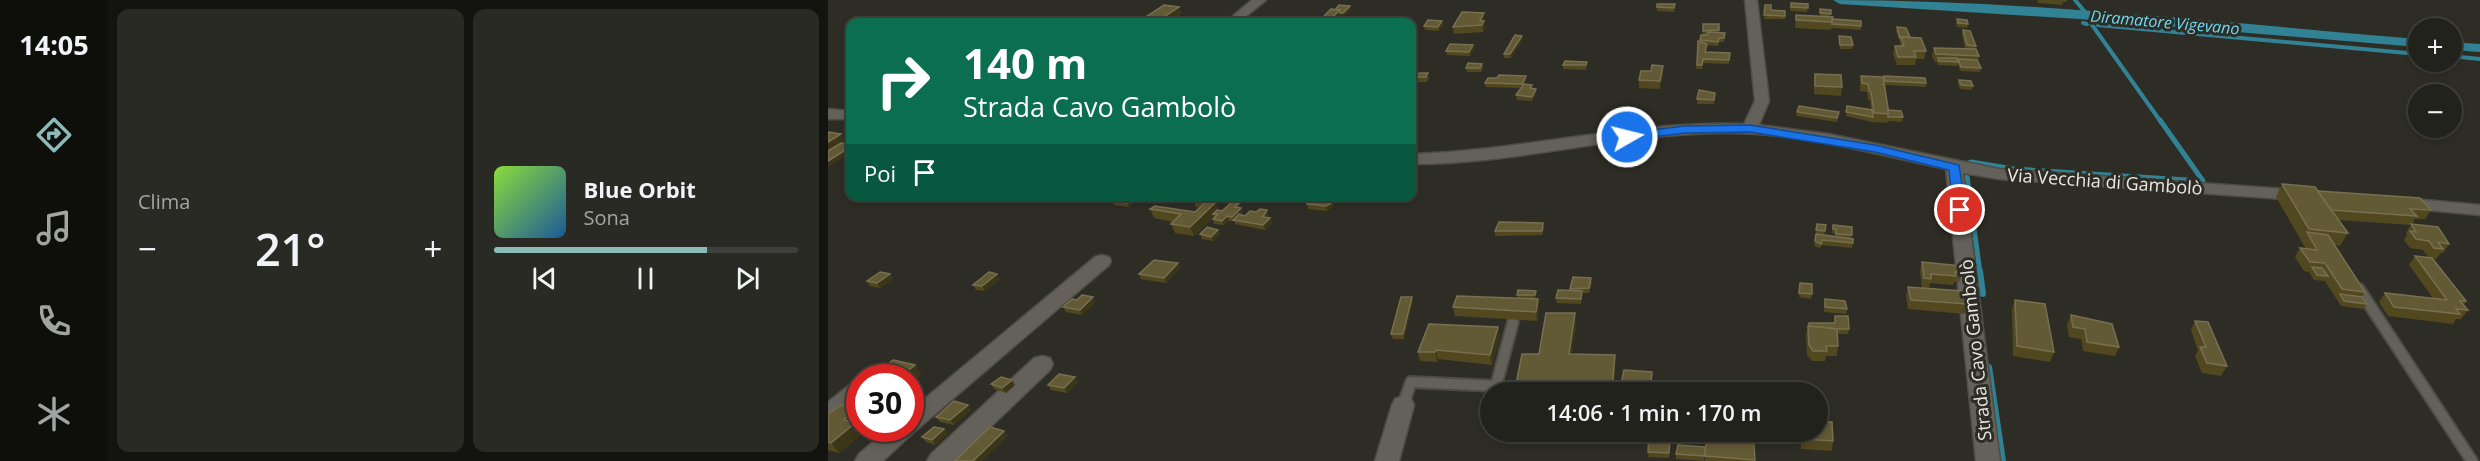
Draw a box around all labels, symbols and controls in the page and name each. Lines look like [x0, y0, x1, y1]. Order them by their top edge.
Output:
water label: Diramatore Vigevano [2090, 5, 2240, 39]
map controls [2408, 18, 2462, 138]
button: + [2408, 18, 2462, 72]
text: 14:05 [19, 26, 89, 63]
text: 140 m [963, 34, 1087, 91]
icon: right [864, 42, 942, 120]
button: − [2408, 84, 2462, 138]
text: Strada Cavo Gambolò [963, 88, 1236, 125]
position arrow [1595, 105, 1659, 169]
icon: directions [33, 114, 75, 156]
icon: arrive [908, 156, 941, 189]
text: Poi [864, 158, 896, 188]
street label: Via Vecchia di Gambolò [2007, 162, 2203, 200]
text: Blue Orbit [584, 174, 696, 204]
pin [1934, 184, 1985, 235]
text: Clima [138, 188, 190, 215]
icon: arrive [1943, 193, 1976, 226]
text: Sona [584, 204, 630, 231]
icon: music [33, 207, 75, 249]
text: 21° [255, 218, 326, 279]
text: − [138, 226, 157, 271]
text: + [424, 226, 442, 271]
street label: Strada Cavo Gambolò [1954, 258, 1996, 442]
icon: previous [528, 262, 561, 295]
icon: pause [629, 262, 662, 295]
icon: next [731, 262, 764, 295]
icon: phone [33, 300, 75, 342]
speed limit sign: 30 [846, 364, 924, 442]
icon: climate [33, 393, 75, 435]
text: 14:06 · 1 min · 170 m [1546, 397, 1762, 427]

